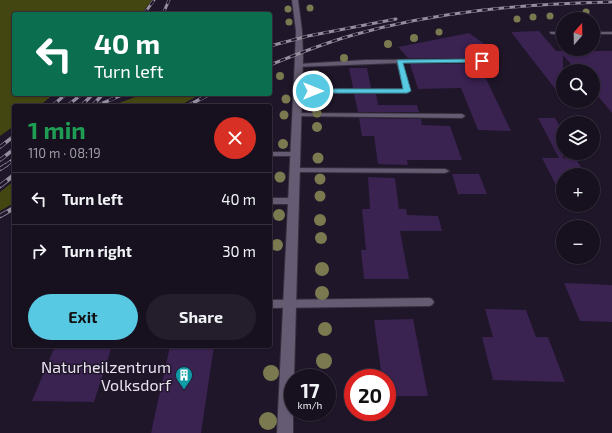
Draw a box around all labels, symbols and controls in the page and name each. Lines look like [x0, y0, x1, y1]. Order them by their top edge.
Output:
north arrow [556, 12, 600, 56]
map controls [556, 12, 600, 264]
text: 40 m [94, 26, 160, 60]
icon: left [28, 28, 80, 80]
pin [465, 44, 499, 78]
icon: arrive [471, 50, 493, 72]
text: Turn left [94, 60, 164, 82]
button: search [556, 64, 600, 108]
position arrow [292, 70, 334, 112]
text: 1 min [28, 115, 86, 144]
button: layers [556, 116, 600, 160]
button: close [214, 117, 256, 159]
text: 110 m · 08:19 [28, 145, 101, 161]
button: + [556, 168, 600, 212]
icon: left [28, 188, 50, 210]
text: Turn left [62, 190, 123, 208]
text: 40 m [221, 190, 256, 208]
button: − [556, 220, 600, 264]
icon: right [28, 240, 50, 262]
text: Turn right [62, 242, 132, 260]
text: 30 m [222, 242, 256, 260]
button: Exit [28, 294, 138, 340]
button: Share [146, 294, 256, 340]
place label: Naturheilzentrum Volksdorf [41, 357, 172, 394]
building icon: Naturheilzentrum Volksdorf [174, 365, 194, 390]
speed limit sign: 20 [344, 369, 396, 421]
text: 17 [300, 378, 320, 402]
text: km/h [298, 399, 322, 411]

